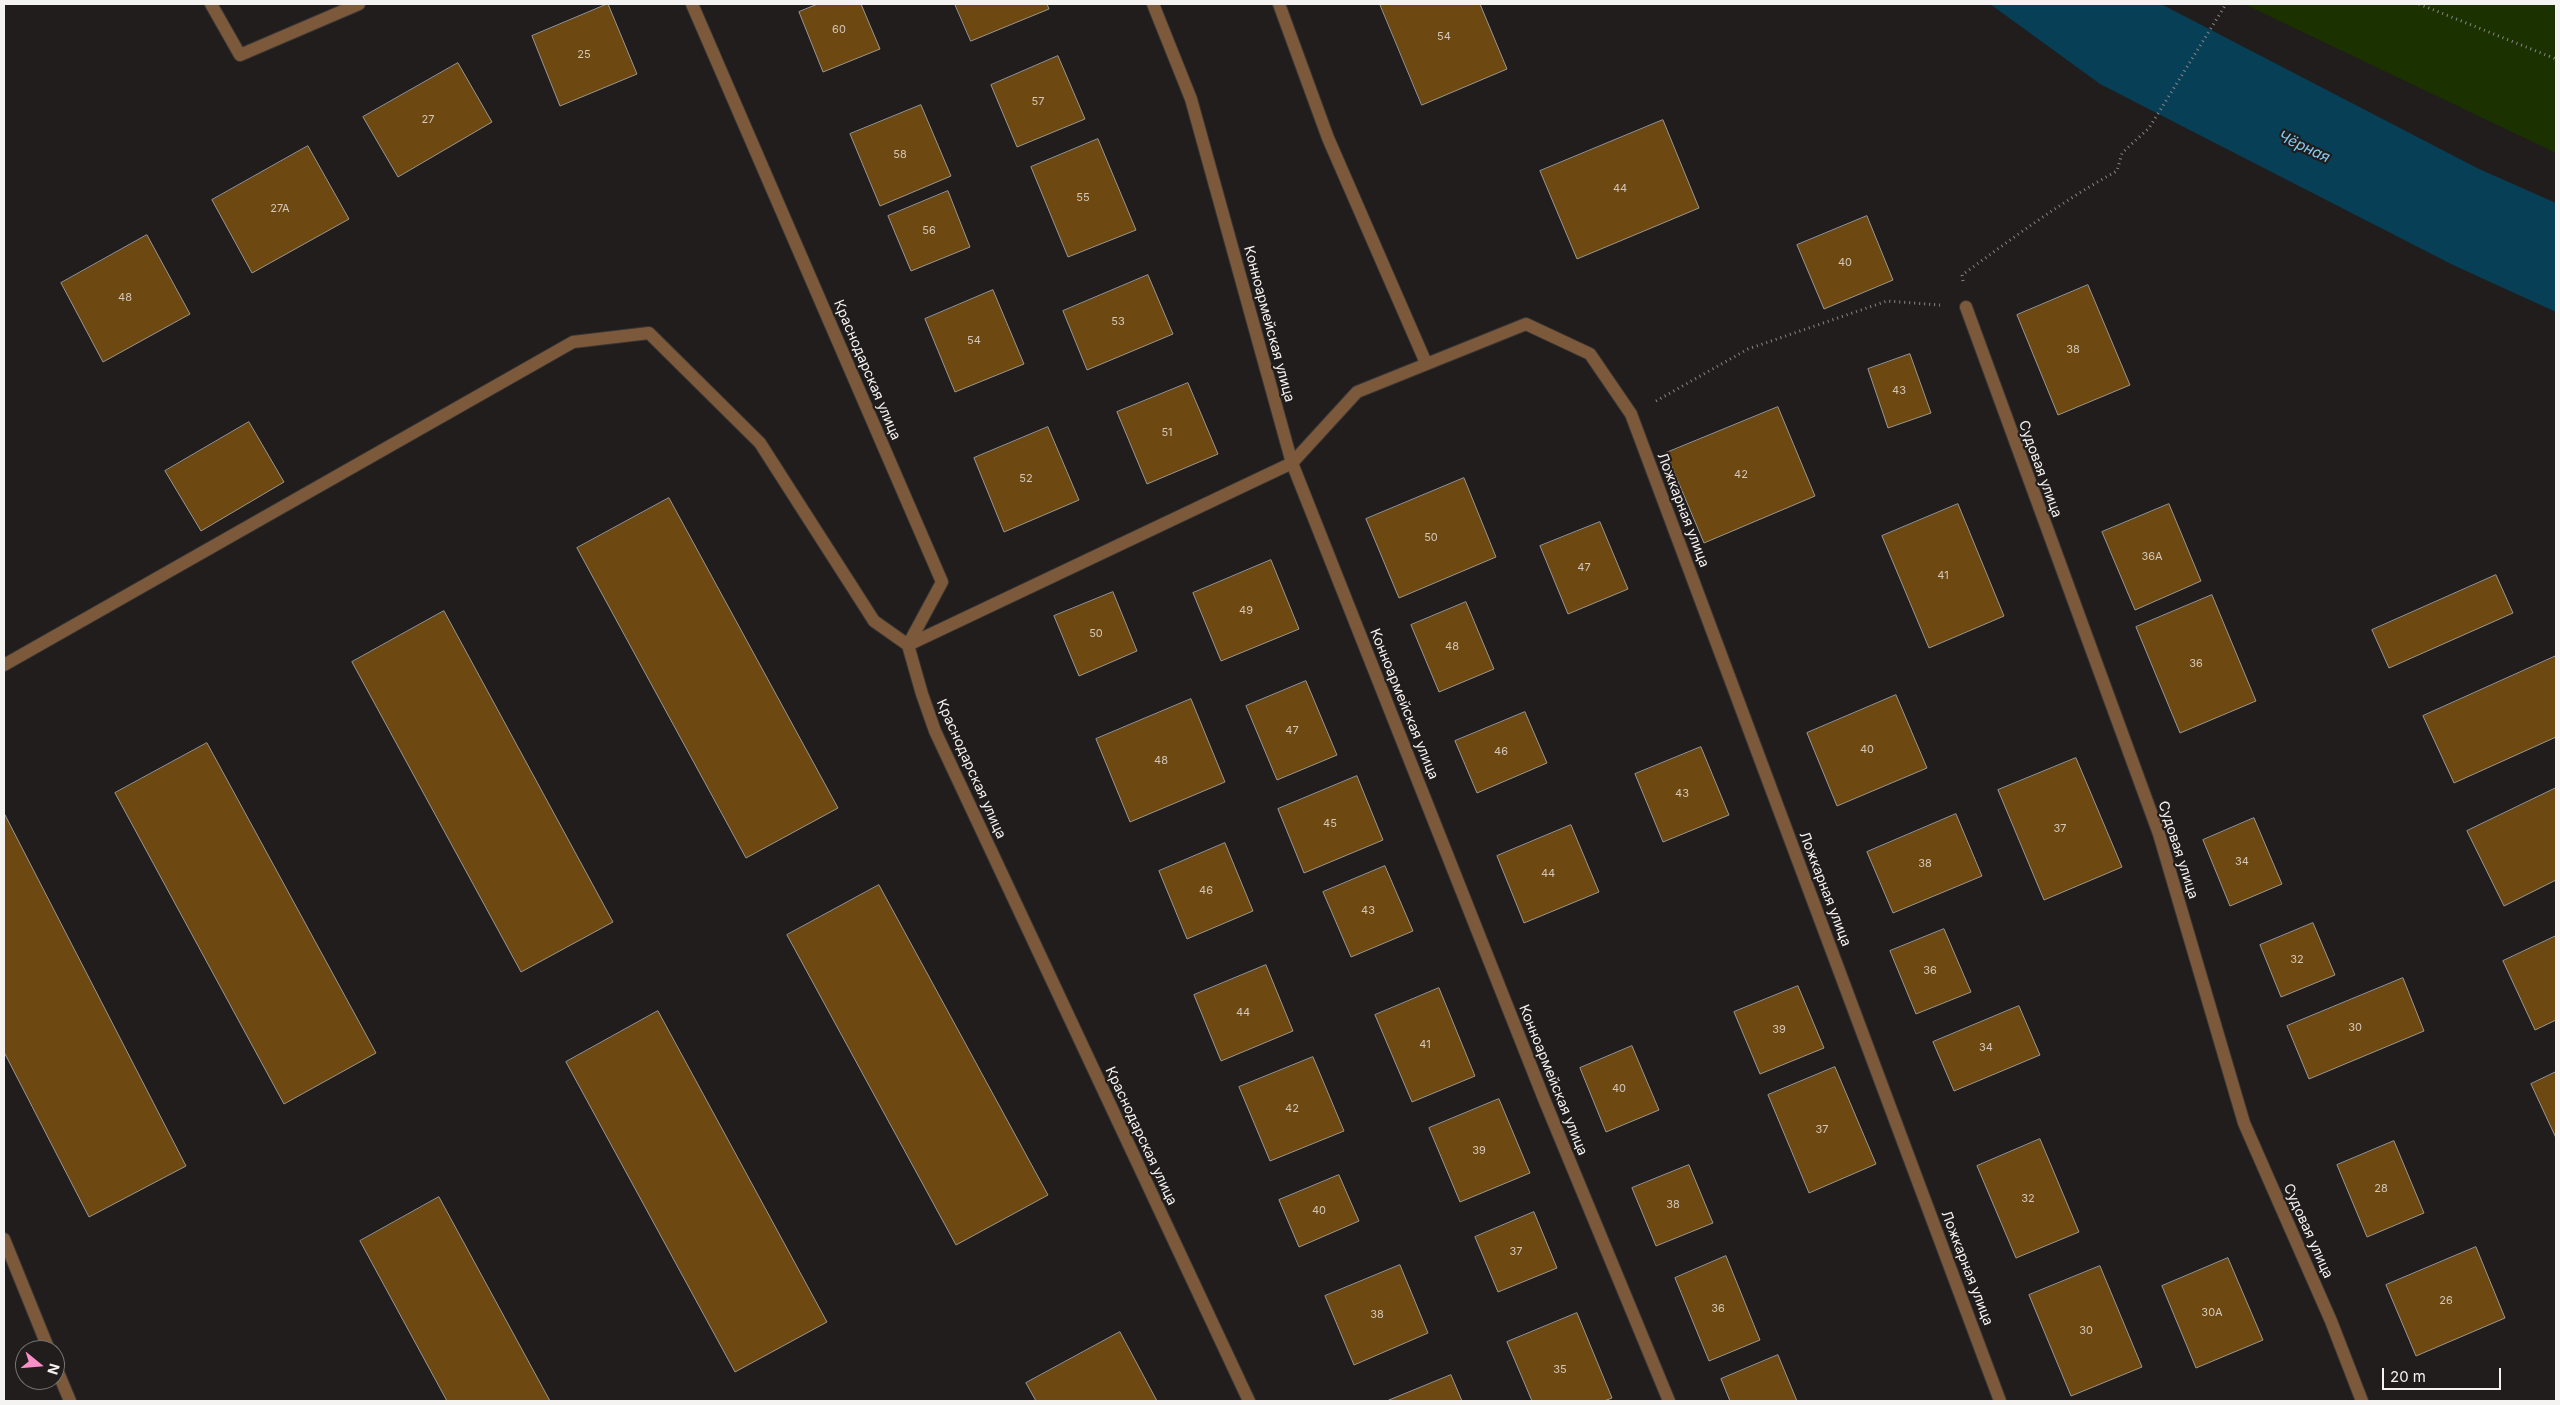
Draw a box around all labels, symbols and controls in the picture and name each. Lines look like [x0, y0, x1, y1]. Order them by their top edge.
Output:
house number: 60 [832, 23, 846, 37]
house number: 54 [1437, 30, 1451, 44]
house number: 25 [577, 48, 591, 62]
house number: 57 [1032, 95, 1044, 109]
house number: 27 [422, 113, 434, 127]
water label: Чёрная [2275, 127, 2333, 167]
house number: 58 [893, 148, 907, 162]
house number: 44 [1613, 182, 1627, 196]
house number: 55 [1076, 191, 1090, 205]
house number: 27А [270, 202, 290, 216]
house number: 56 [922, 224, 936, 238]
street label: Конноармейская улица [1240, 244, 1298, 404]
house number: 40 [1838, 256, 1852, 270]
house number: 48 [118, 291, 132, 305]
street label: Краснодарская улица [830, 297, 904, 443]
house number: 53 [1111, 315, 1125, 329]
house number: 54 [967, 334, 981, 348]
house number: 38 [2066, 343, 2080, 357]
house number: 43 [1892, 384, 1906, 398]
street label: Судовая улица [2015, 418, 2065, 520]
house number: 51 [1161, 426, 1173, 440]
street label: Ложкарная улица [1653, 450, 1713, 570]
house number: 42 [1734, 468, 1748, 482]
house number: 52 [1019, 472, 1033, 486]
house number: 50 [1424, 531, 1438, 545]
house number: 36А [2141, 550, 2163, 564]
house number: 47 [1577, 561, 1591, 575]
house number: 41 [1937, 569, 1949, 583]
house number: 49 [1239, 604, 1253, 618]
street label: Конноармейская улица [1366, 626, 1442, 782]
house number: 50 [1089, 627, 1103, 641]
house number: 48 [1445, 640, 1459, 654]
house number: 36 [2189, 657, 2203, 671]
street label: Краснодарская улица [933, 697, 1009, 841]
house number: 47 [1285, 724, 1299, 738]
house number: 40 [1860, 743, 1874, 757]
house number: 46 [1494, 745, 1508, 759]
house number: 48 [1154, 754, 1168, 768]
house number: 43 [1675, 787, 1689, 801]
street label: Судовая улица [2154, 799, 2202, 901]
house number: 45 [1323, 817, 1337, 831]
house number: 37 [2053, 822, 2067, 836]
street label: Ложкарная улица [1795, 829, 1855, 949]
house number: 34 [2235, 855, 2249, 869]
house number: 38 [1918, 857, 1932, 871]
house number: 44 [1541, 867, 1555, 881]
house number: 46 [1199, 884, 1213, 898]
house number: 43 [1361, 904, 1375, 918]
house number: 32 [2290, 953, 2304, 967]
house number: 36 [1923, 964, 1937, 978]
street label: Конноармейская улица [1515, 1002, 1591, 1158]
house number: 44 [1236, 1006, 1250, 1020]
house number: 30 [2348, 1021, 2362, 1035]
house number: 39 [1772, 1023, 1786, 1037]
house number: 41 [1419, 1038, 1431, 1052]
house number: 34 [1979, 1041, 1993, 1055]
street label: Краснодарская улица [1102, 1064, 1180, 1208]
house number: 40 [1612, 1082, 1626, 1096]
house number: 42 [1285, 1102, 1299, 1116]
house number: 37 [1815, 1123, 1829, 1137]
house number: 39 [1472, 1144, 1486, 1158]
street label: Судовая улица [2280, 1181, 2336, 1281]
house number: 28 [2374, 1182, 2388, 1196]
house number: 32 [2021, 1192, 2035, 1206]
house number: 38 [1666, 1198, 1680, 1212]
house number: 40 [1312, 1204, 1326, 1218]
street label: Ложкарная улица [1937, 1208, 1997, 1328]
house number: 37 [1509, 1245, 1523, 1259]
house number: 26 [2439, 1294, 2453, 1308]
house number: 36 [1711, 1302, 1725, 1316]
house number: 30А [2201, 1306, 2223, 1320]
house number: 38 [1370, 1308, 1384, 1322]
house number: 30 [2079, 1324, 2093, 1338]
north arrow [15, 1340, 65, 1390]
scale bar [2385, 1358, 2504, 1390]
text: N [44, 1362, 64, 1377]
house number: 35 [1553, 1363, 1567, 1377]
text: 20 m [2390, 1367, 2426, 1386]

